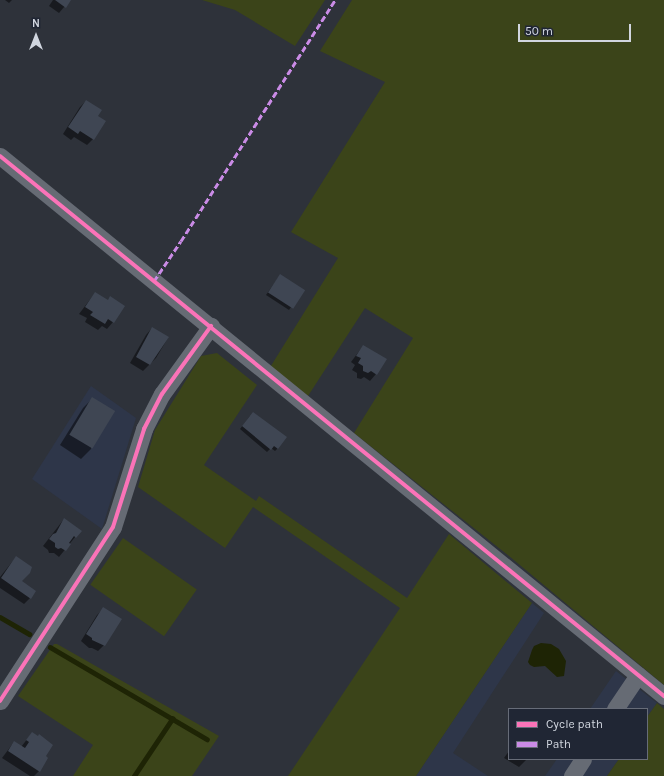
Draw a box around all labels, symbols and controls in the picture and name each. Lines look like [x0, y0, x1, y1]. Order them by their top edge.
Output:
north arrow [16, 16, 56, 56]
scale bar [520, 16, 633, 42]
text: N [32, 17, 40, 30]
text: 50 m [525, 24, 553, 38]
legend [508, 708, 648, 760]
text: Cycle path [546, 717, 603, 731]
text: Path [546, 737, 571, 751]

